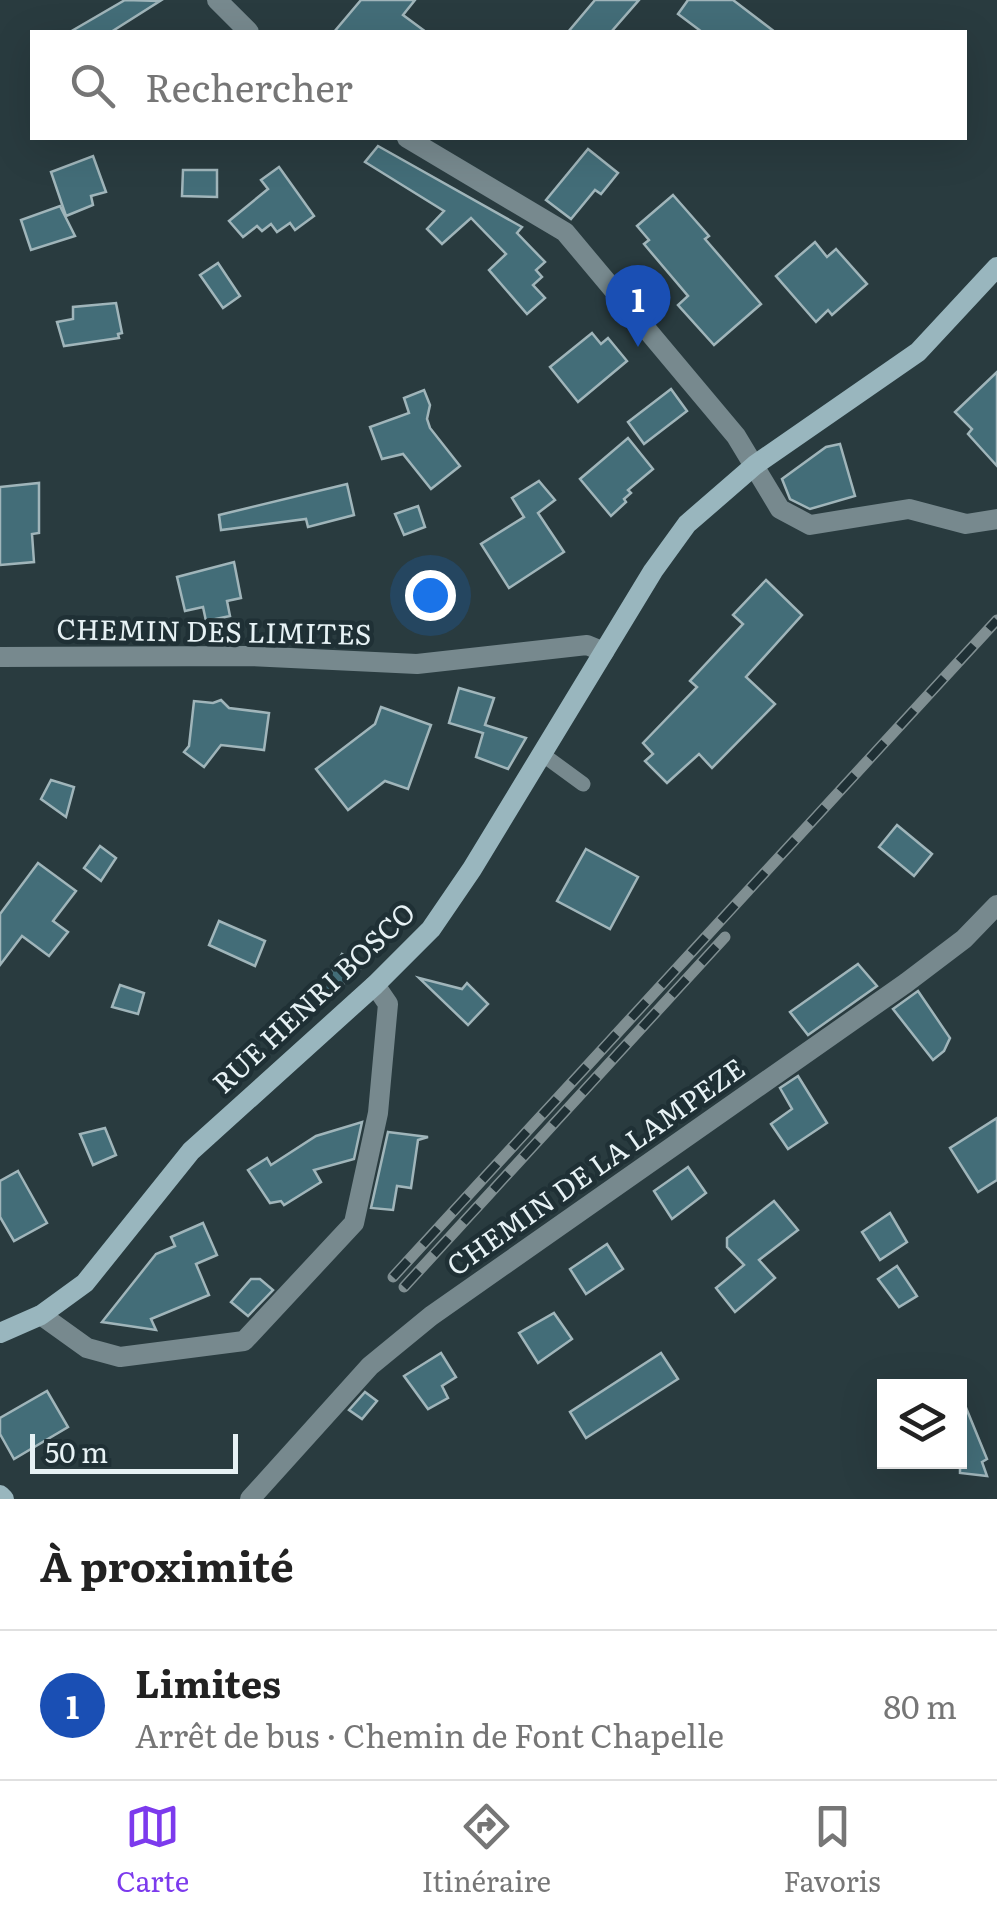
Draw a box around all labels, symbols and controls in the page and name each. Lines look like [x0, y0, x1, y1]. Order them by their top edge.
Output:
search box [30, 30, 967, 140]
text: Rechercher [145, 57, 353, 114]
icon: search [65, 58, 120, 113]
pin: 1 [606, 264, 670, 347]
your location [405, 570, 456, 621]
street label: CHEMIN DES LIMITES [56, 606, 372, 654]
street label: RUE HENRI BOSCO [202, 891, 423, 1102]
street label: CHEMIN DE LA LAMPEZE [437, 1046, 753, 1285]
map controls [877, 1379, 967, 1469]
button: layers [877, 1379, 967, 1469]
scale bar [30, 1429, 238, 1474]
text: 50 m [45, 1430, 108, 1472]
text: À proximité [40, 1533, 294, 1595]
text: Limites [135, 1653, 281, 1710]
text: 1 [66, 1681, 79, 1729]
text: 80 m [883, 1681, 957, 1729]
text: Arrêt de bus · Chemin de Font Chapelle [135, 1710, 724, 1758]
tab: Carte [116, 1799, 189, 1901]
tab: Itinéraire [422, 1799, 551, 1901]
tab: Favoris [783, 1799, 881, 1901]

